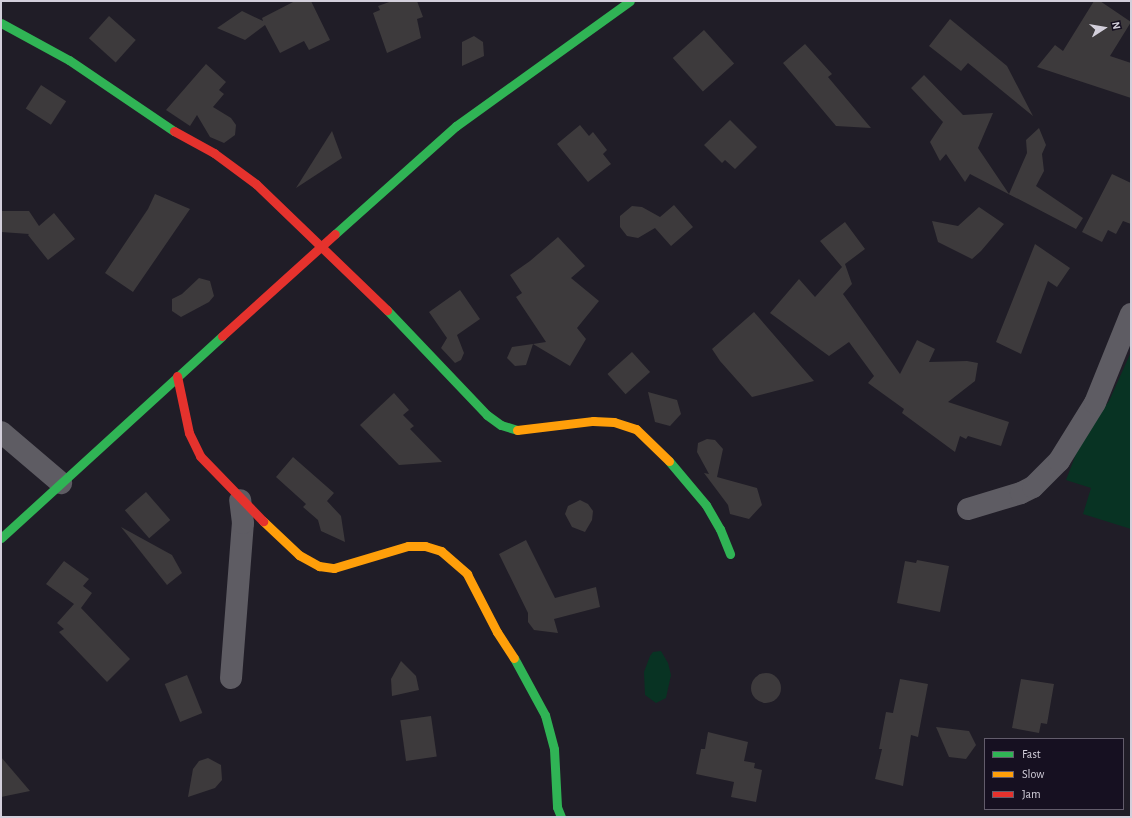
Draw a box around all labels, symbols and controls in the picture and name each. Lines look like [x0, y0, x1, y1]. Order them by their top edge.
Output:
north arrow [1084, 8, 1124, 48]
text: N [1110, 21, 1122, 30]
legend [984, 738, 1124, 810]
text: Fast [1022, 748, 1041, 760]
text: Slow [1022, 768, 1044, 780]
text: Jam [1022, 788, 1041, 800]

